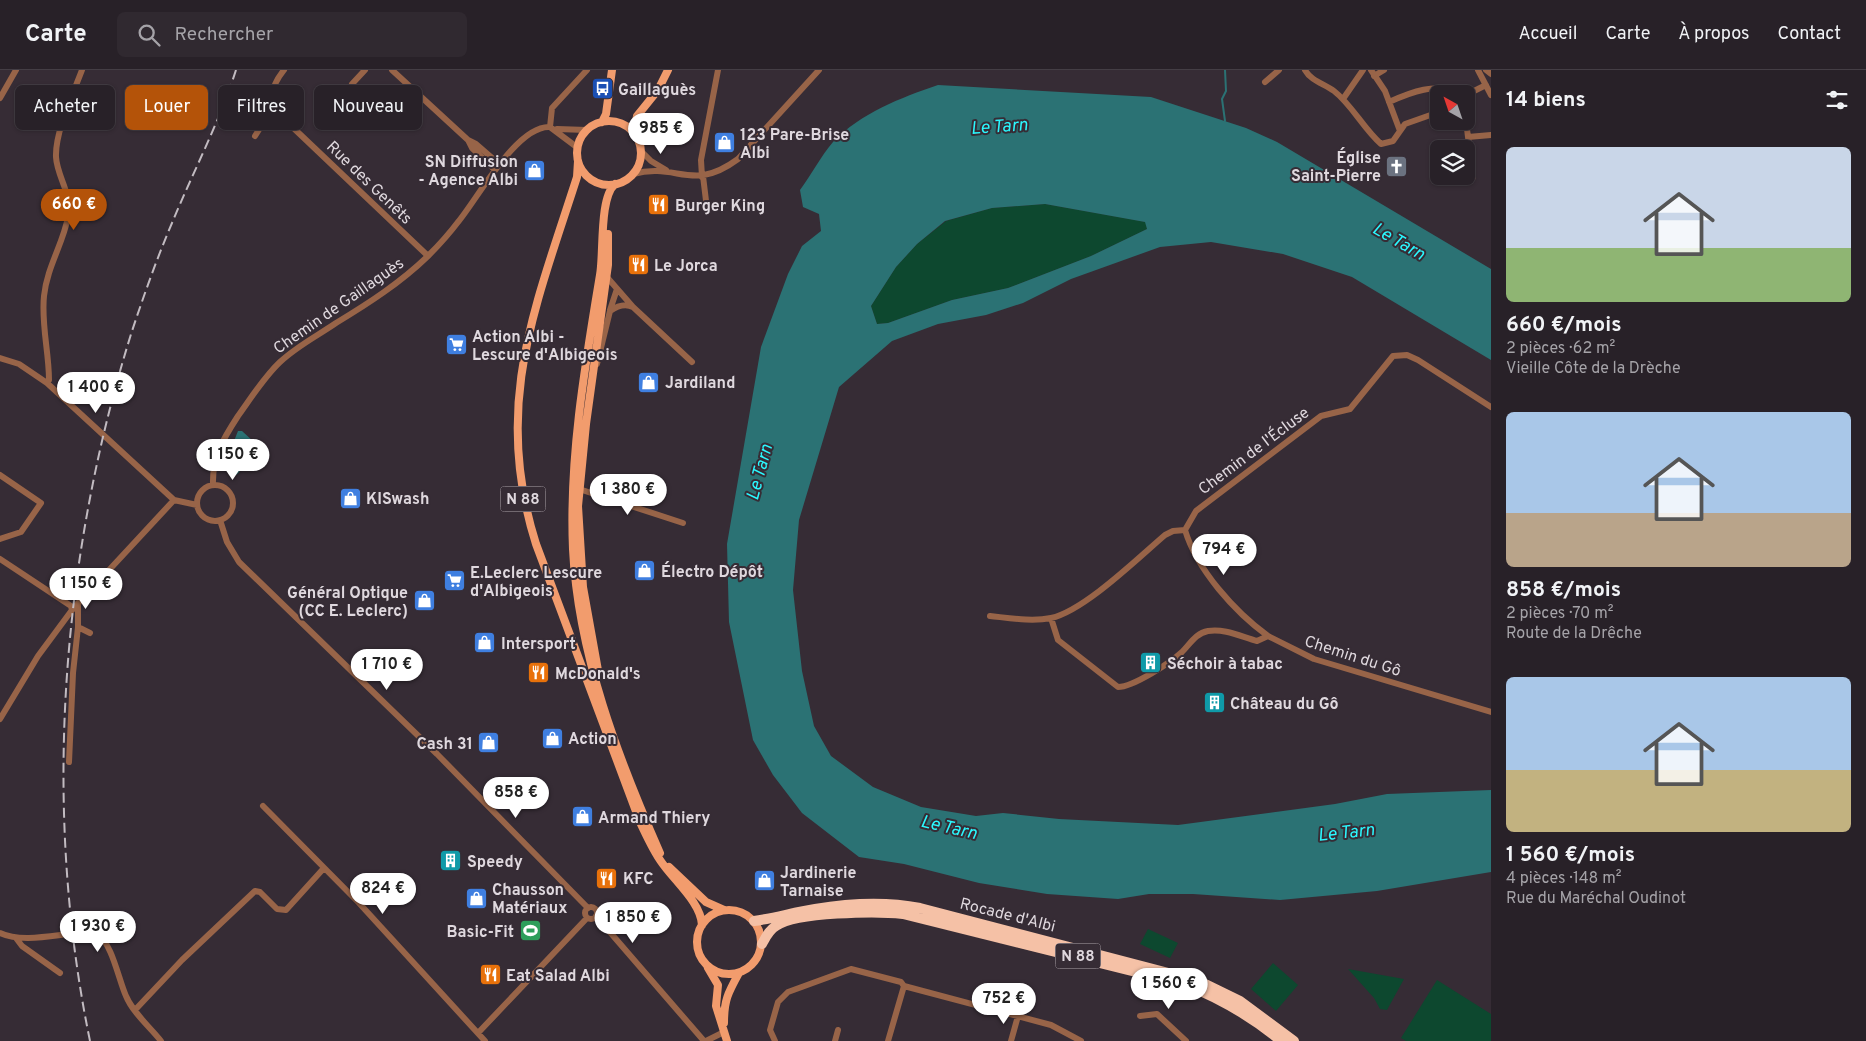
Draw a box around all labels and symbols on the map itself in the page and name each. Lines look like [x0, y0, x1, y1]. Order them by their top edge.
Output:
bus stop icon: Gaillaguès [590, 77, 614, 101]
place label: Gaillaguès [618, 81, 696, 101]
north arrow [1430, 85, 1475, 130]
pin: 985 € [626, 112, 696, 155]
water label: Le Tarn [970, 114, 1029, 141]
place label: 123 Pare-Brise Albi [740, 126, 849, 164]
shop icon: 123 Pare-Brise Albi [712, 131, 736, 155]
street label: Rue des Genêts [322, 138, 416, 229]
place label: Église Saint-Pierre [1291, 147, 1381, 187]
place label: SN Diffusion - Agence Albi [418, 153, 518, 191]
church icon: Église Saint-Pierre [1385, 154, 1409, 178]
shop icon: SN Diffusion - Agence Albi [522, 158, 546, 182]
pin: 660 € [39, 189, 109, 231]
restaurant icon: Burger King [647, 193, 671, 217]
place label: Burger King [675, 197, 765, 217]
water label: Le Tarn [1368, 218, 1429, 267]
restaurant icon: Le Jorca [626, 253, 650, 277]
street label: Chemin de Gaillaguès [270, 254, 408, 359]
place label: Le Jorca [654, 257, 718, 277]
place label: Action Albi - Lescure d'Albigeois [472, 328, 618, 366]
supermarket icon: Action Albi - Lescure d'Albigeois [444, 333, 468, 357]
shop icon: Jardiland [637, 370, 661, 394]
pin: 1 400 € [50, 372, 142, 414]
place label: Jardiland [665, 374, 735, 394]
street label: Chemin de l'Écluse [1194, 402, 1314, 500]
pin: 1 150 € [187, 438, 279, 481]
water label: Le Tarn [742, 442, 779, 503]
pin: 1 380 € [582, 474, 674, 516]
shop icon: KISwash [338, 486, 362, 510]
road number: N 88 [500, 486, 546, 512]
place label: KISwash [366, 490, 429, 510]
pin: 794 € [1189, 534, 1259, 576]
shop icon: Électro Dépôt [633, 559, 657, 583]
place label: Électro Dépôt [661, 561, 763, 583]
place label: E.Leclerc Lescure d'Albigeois [470, 564, 602, 602]
pin: 1 150 € [40, 568, 132, 610]
supermarket icon: E.Leclerc Lescure d'Albigeois [442, 569, 466, 593]
place label: Général Optique (CC E. Leclerc) [287, 584, 408, 622]
shop icon: Général Optique (CC E. Leclerc) [412, 589, 436, 613]
shop icon: Intersport [473, 631, 497, 655]
street label: Chemin du Gô [1302, 632, 1403, 682]
place label: Intersport [501, 635, 576, 655]
pin: 1 710 € [341, 648, 433, 691]
building icon: Séchoir à tabac [1139, 651, 1163, 675]
place label: Séchoir à tabac [1167, 655, 1283, 675]
restaurant icon: McDonald's [527, 661, 551, 685]
place label: McDonald's [555, 665, 641, 685]
building icon: Château du Gô [1202, 691, 1226, 715]
place label: Château du Gô [1230, 695, 1339, 715]
shop icon: Action [540, 726, 564, 750]
place label: Action [568, 730, 617, 750]
shop icon: Cash 31 [477, 731, 501, 755]
place label: Cash 31 [417, 735, 473, 755]
pin: 858 € [481, 776, 551, 819]
shop icon: Armand Thiery [570, 805, 594, 829]
place label: Armand Thiery [598, 809, 710, 829]
water label: Le Tarn [918, 811, 979, 846]
water label: Le Tarn [1317, 819, 1376, 848]
building icon: Speedy [439, 849, 463, 873]
place label: Speedy [467, 853, 523, 873]
place label: Jardinerie Tarnaise [780, 864, 857, 902]
restaurant icon: KFC [595, 866, 619, 890]
shop icon: Jardinerie Tarnaise [752, 869, 776, 893]
place label: KFC [623, 870, 653, 890]
pin: 824 € [348, 872, 418, 915]
place label: Chausson Matériaux [492, 881, 568, 919]
shop icon: Chausson Matériaux [464, 886, 488, 910]
street label: Rocade d'Albi [958, 894, 1057, 937]
pin: 1 850 € [587, 902, 679, 944]
pin: 1 930 € [52, 910, 144, 953]
sports icon: Basic-Fit [518, 919, 542, 943]
place label: Basic-Fit [446, 923, 514, 943]
road number: N 88 [1056, 944, 1100, 968]
restaurant icon: Eat Salad Albi [478, 963, 502, 987]
place label: Eat Salad Albi [506, 967, 610, 987]
pin: 1 560 € [1123, 968, 1215, 1010]
pin: 752 € [969, 982, 1039, 1025]

